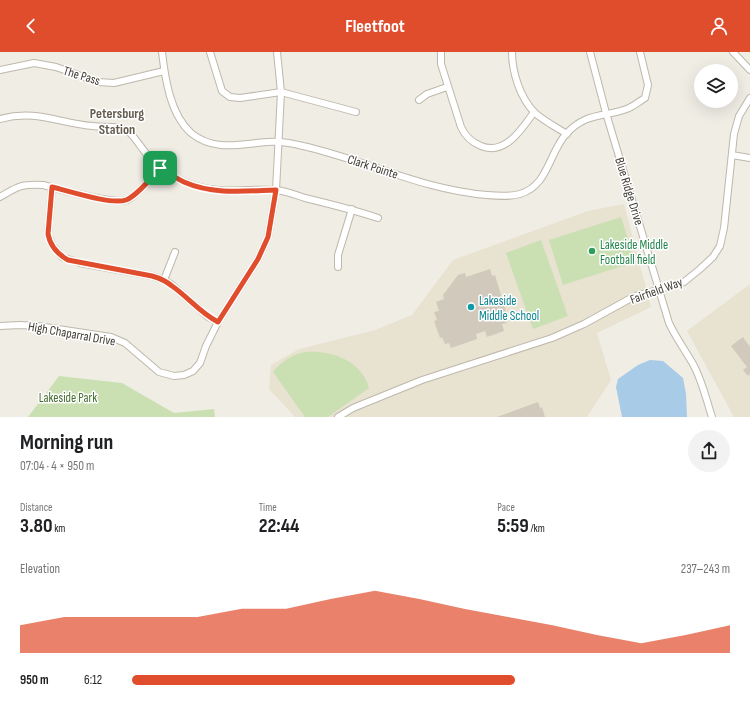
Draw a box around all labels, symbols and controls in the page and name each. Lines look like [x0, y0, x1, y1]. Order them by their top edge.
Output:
icon: back [20, 15, 42, 37]
icon: person [708, 15, 730, 37]
text: Fleetfoot [345, 16, 405, 37]
street label: The Pass [61, 63, 102, 89]
map controls [694, 64, 738, 108]
button: layers [694, 64, 738, 108]
district label: Petersburg Station [90, 105, 144, 138]
pin [143, 151, 177, 185]
street label: Clark Pointe [345, 151, 400, 183]
street label: Blue Ridge Drive [611, 156, 647, 227]
icon: arrive [149, 157, 171, 179]
place label: Lakeside Middle Football field [600, 237, 668, 268]
marker: Lakeside Middle Football field [587, 246, 597, 256]
street label: Fairfield Way [628, 274, 685, 308]
place label: Lakeside Middle School [479, 293, 539, 324]
marker: Lakeside Middle School [466, 302, 476, 312]
street label: High Chaparral Drive [27, 318, 117, 350]
park label: Lakeside Park [39, 390, 97, 406]
text: Morning run [20, 429, 113, 456]
button: share [688, 430, 730, 472]
text: 07:04 · 4 × 950 m [20, 458, 94, 474]
text: Distance [20, 501, 52, 514]
text: Time [259, 501, 277, 514]
text: Pace [497, 501, 515, 514]
text: 3.80 [20, 514, 52, 538]
text: 22:44 [259, 514, 299, 538]
text: 5:59 [497, 514, 529, 538]
text: km [52, 522, 65, 535]
text: /km [529, 522, 545, 535]
text: Elevation [20, 561, 60, 577]
text: 237–243 m [681, 561, 730, 577]
text: 950 m [20, 672, 49, 688]
text: 6:12 [84, 672, 102, 688]

